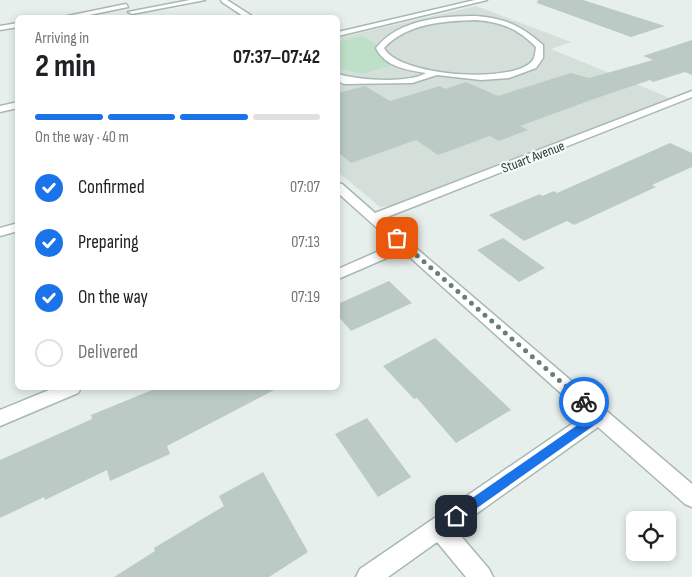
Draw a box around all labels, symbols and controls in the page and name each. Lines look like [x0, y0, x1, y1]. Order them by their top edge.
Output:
text: Arriving in [35, 29, 89, 48]
text: 07:37–07:42 [233, 46, 320, 69]
text: 2 min [35, 47, 96, 86]
text: On the way · 40 m [35, 128, 129, 147]
street label: Stuart Avenue [499, 137, 567, 177]
icon: check [35, 174, 63, 202]
text: Confirmed [78, 176, 145, 199]
text: 07:07 [290, 178, 320, 197]
pin [376, 217, 418, 259]
icon: bag [383, 224, 411, 252]
icon: check [35, 229, 63, 257]
text: Preparing [78, 231, 139, 254]
text: 07:13 [291, 233, 320, 252]
icon: check [35, 284, 63, 312]
text: On the way [78, 286, 148, 309]
text: 07:19 [291, 288, 320, 307]
text: Delivered [78, 341, 138, 364]
courier [559, 377, 609, 427]
icon: bike [570, 388, 598, 416]
pin [435, 495, 477, 537]
icon: home [442, 502, 470, 530]
map controls [626, 511, 676, 561]
button: locate [626, 511, 676, 561]

